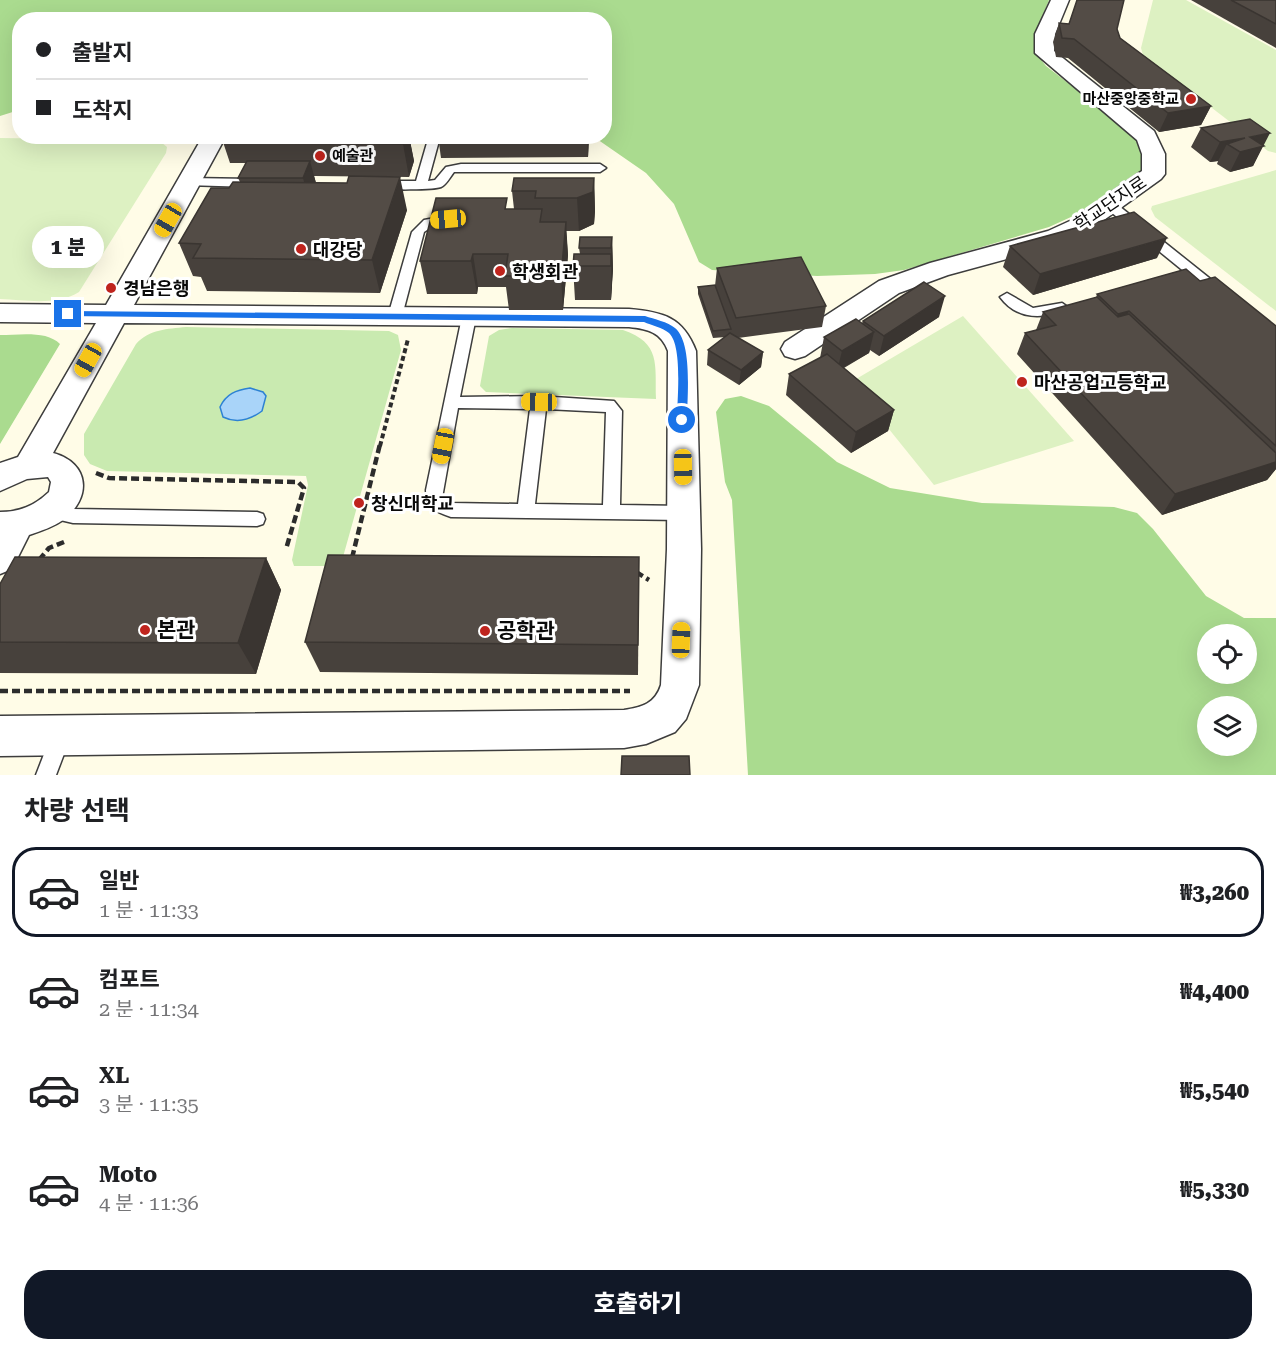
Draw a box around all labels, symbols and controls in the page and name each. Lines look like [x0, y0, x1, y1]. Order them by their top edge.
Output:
text: 출발지 [72, 40, 133, 65]
place label: 마산중앙중학교 [1082, 90, 1179, 108]
marker: 마산중앙중학교 [1184, 92, 1198, 106]
text: 도착지 [72, 98, 133, 123]
place label: 예술관 [332, 147, 374, 165]
marker: 예술관 [313, 149, 327, 163]
street label: 학교단지로 [1070, 171, 1150, 235]
car [151, 200, 185, 240]
car [429, 208, 467, 230]
callout: 1 분 [32, 227, 104, 269]
text: 1 분 [51, 235, 85, 259]
place label: 대강당 [313, 239, 363, 260]
marker: 대강당 [294, 242, 308, 256]
place label: 학생회관 [512, 261, 579, 282]
marker: 학생회관 [493, 264, 507, 278]
place label: 경남은행 [123, 278, 189, 299]
marker: 경남은행 [104, 281, 118, 295]
route end [54, 300, 81, 327]
car [71, 340, 105, 380]
place label: 마산공업고등학교 [1034, 372, 1166, 393]
marker: 마산공업고등학교 [1015, 375, 1029, 389]
car [521, 393, 557, 411]
route start [668, 406, 695, 433]
car [431, 427, 455, 465]
car [674, 449, 692, 485]
place label: 창신대학교 [371, 493, 454, 514]
marker: 창신대학교 [352, 496, 366, 510]
place label: 본관 [157, 618, 196, 642]
place label: 공학관 [497, 619, 555, 643]
car [671, 622, 691, 658]
marker: 본관 [138, 623, 152, 637]
marker: 공학관 [478, 624, 492, 638]
map controls [1197, 624, 1257, 756]
button: locate [1197, 624, 1257, 684]
button: layers [1197, 696, 1257, 756]
text: 차량 선택 [24, 795, 130, 827]
icon: car [27, 865, 81, 919]
text: 일반 [99, 868, 139, 893]
text: ₩3,260 [1180, 880, 1249, 905]
text: 1 분 · 11:33 [99, 898, 199, 922]
icon: car [27, 964, 81, 1018]
text: 컴포트 [99, 967, 160, 992]
text: ₩4,400 [1180, 979, 1249, 1004]
text: 2 분 · 11:34 [99, 997, 199, 1021]
icon: car [27, 1063, 81, 1117]
text: XL [99, 1063, 129, 1088]
text: ₩5,540 [1180, 1078, 1249, 1103]
text: 3 분 · 11:35 [99, 1092, 199, 1116]
icon: car [27, 1162, 81, 1216]
text: Moto [99, 1162, 157, 1187]
text: ₩5,330 [1180, 1177, 1249, 1202]
text: 4 분 · 11:36 [99, 1191, 199, 1215]
button: 호출하기 [24, 1270, 1252, 1339]

